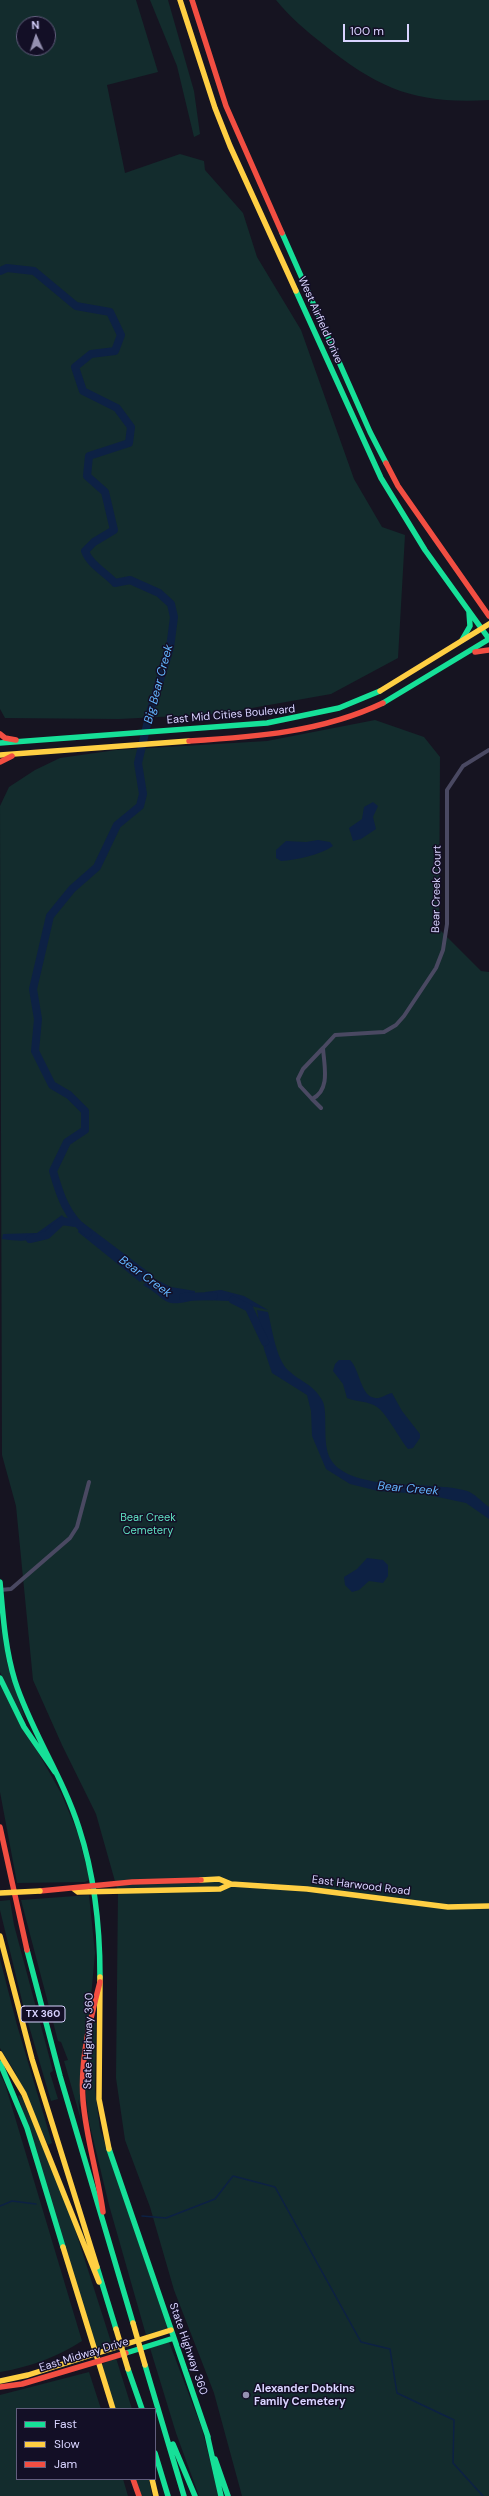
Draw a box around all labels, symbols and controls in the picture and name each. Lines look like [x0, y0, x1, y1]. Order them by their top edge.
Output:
north arrow [16, 16, 56, 56]
scale bar [345, 16, 411, 42]
text: N [31, 18, 40, 32]
text: 100 m [350, 23, 384, 39]
street label: West Airfield Drive [295, 275, 345, 365]
water label: Big Bear Creek [142, 643, 176, 725]
street label: East Mid Cities Boulevard [166, 703, 296, 727]
street label: Bear Creek Court [430, 845, 444, 933]
water label: Bear Creek [116, 1253, 174, 1301]
water label: Bear Creek [377, 1479, 439, 1499]
park label: Bear Creek Cemetery [120, 1511, 176, 1537]
street label: East Harwood Road [311, 1873, 411, 1899]
street label: State Highway 360 [82, 1993, 96, 2089]
road number: TX 360 [21, 2006, 65, 2022]
street label: State Highway 360 [166, 2301, 210, 2397]
street label: East Midway Drive [38, 2335, 130, 2375]
place label: Alexander Dobkins Family Cemetery [254, 2382, 355, 2408]
marker: Alexander Dobkins Family Cemetery [241, 2390, 251, 2400]
legend [16, 2408, 156, 2480]
text: Fast [54, 2416, 77, 2432]
text: Slow [54, 2436, 80, 2452]
text: Jam [54, 2456, 77, 2472]

